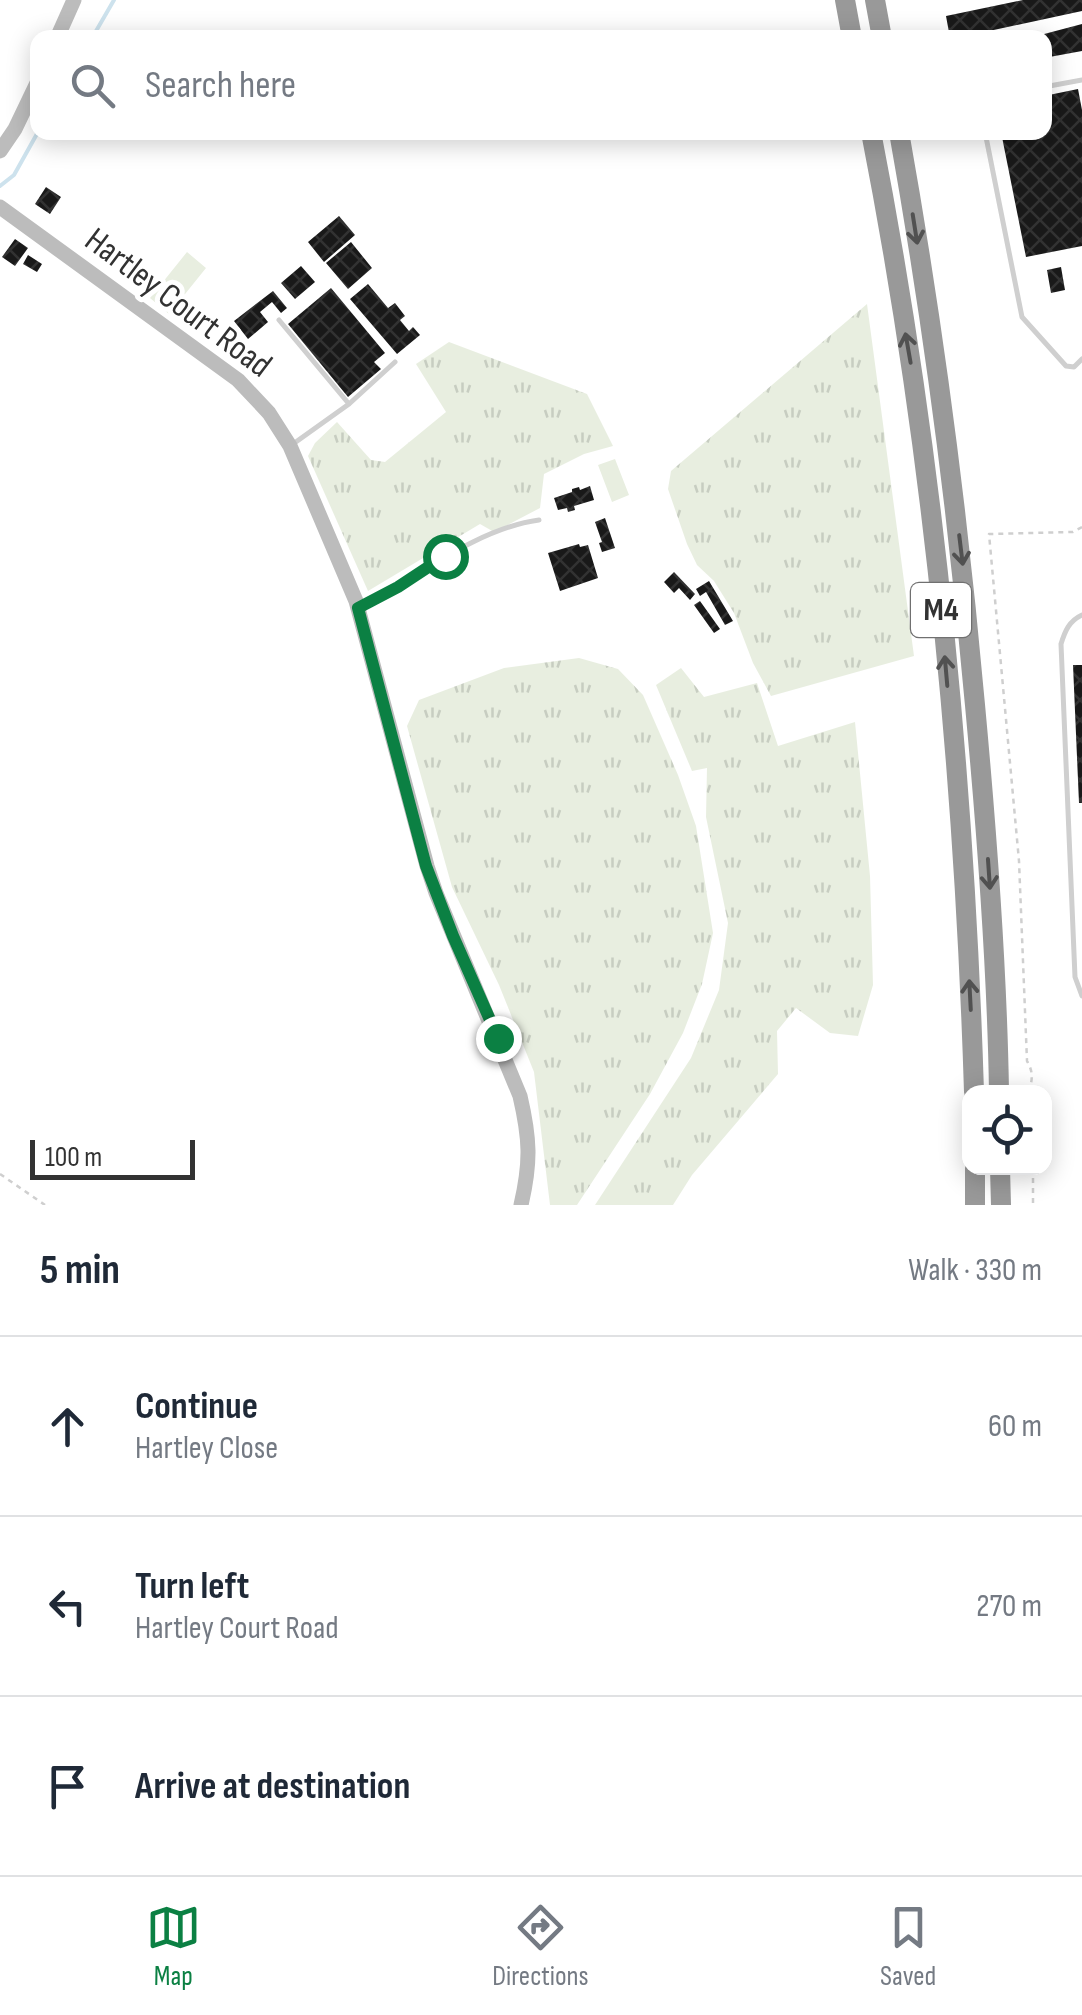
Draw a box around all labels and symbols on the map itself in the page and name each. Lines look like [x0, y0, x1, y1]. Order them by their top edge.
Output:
one-way arrow [906, 212, 925, 244]
street label: Hartley Court Road [76, 219, 280, 387]
one-way arrow [898, 333, 917, 365]
route start [423, 534, 469, 580]
one-way arrow [952, 534, 970, 566]
road number: M4 [911, 583, 971, 637]
one-way arrow [937, 655, 956, 688]
one-way arrow [980, 858, 999, 890]
one-way arrow [961, 980, 980, 1012]
route end [476, 1016, 522, 1062]
scale bar [30, 1135, 195, 1180]

